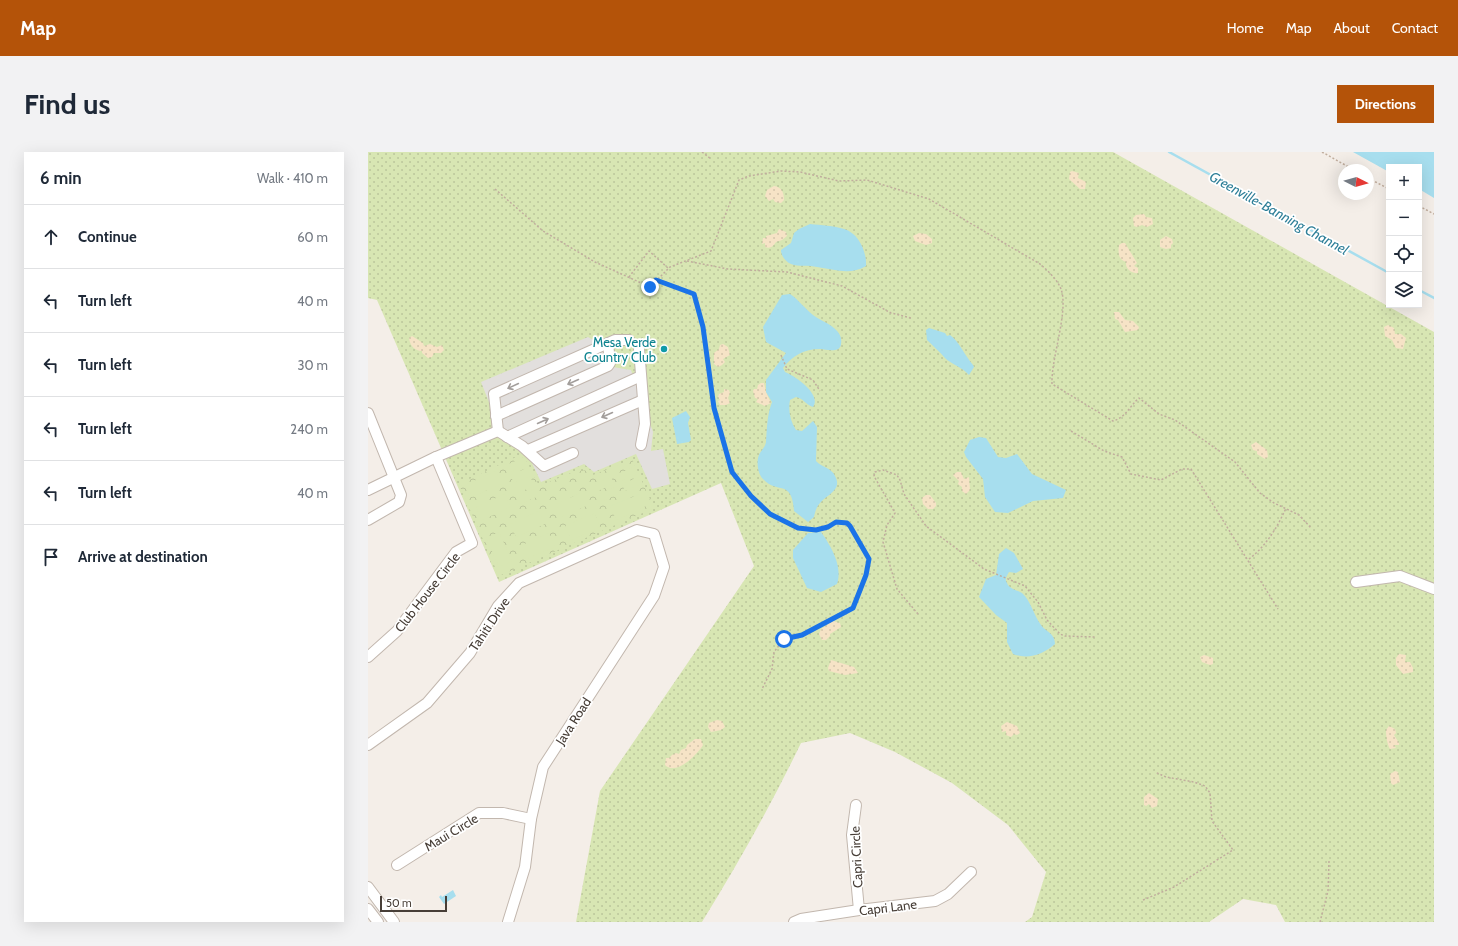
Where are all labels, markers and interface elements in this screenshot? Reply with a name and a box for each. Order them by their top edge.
text: Map [20,17,56,40]
text: Home [1227,19,1264,37]
text: Map [1286,19,1311,37]
text: About [1333,19,1370,37]
text: Contact [1392,19,1438,37]
button: Directions [1337,85,1434,123]
text: Find us [24,87,110,121]
north arrow [1338,164,1374,200]
map controls [1386,164,1422,308]
button: + [1386,164,1422,200]
water label: Greenville-Banning Channel [1206,167,1352,259]
text: 6 min [40,168,82,188]
text: Walk · 410 m [257,170,328,186]
button: − [1386,200,1422,236]
icon: ahead [40,226,62,248]
text: Continue [78,228,137,246]
text: 60 m [297,229,328,245]
button: locate [1386,236,1422,272]
button: layers [1386,272,1422,308]
route end [641,278,659,296]
icon: left [40,290,62,312]
text: Turn left [78,292,132,310]
text: 40 m [297,293,328,309]
place label: Mesa Verde Country Club [584,334,656,365]
marker: Mesa Verde Country Club [659,344,669,354]
icon: left [40,354,62,376]
text: Turn left [78,356,132,374]
text: 30 m [298,357,328,373]
one-way arrow [567,379,579,386]
one-way arrow [508,382,520,390]
one-way arrow [602,412,614,419]
one-way arrow [536,416,548,424]
icon: left [40,418,62,440]
text: Turn left [78,420,132,438]
text: 240 m [290,421,328,437]
icon: left [40,482,62,504]
text: Turn left [78,484,132,502]
text: 40 m [297,485,328,501]
icon: arrive [40,546,62,568]
text: Arrive at destination [78,548,208,566]
street label: Club House Circle [391,549,463,635]
street label: Tahiti Drive [465,594,513,654]
route start [775,630,793,648]
street label: Java Road [551,694,594,748]
street label: Maui Circle [421,810,481,854]
street label: Capri Circle [846,825,866,888]
scale bar [380,894,447,913]
street label: Capri Lane [858,895,918,918]
text: 50 m [386,896,412,910]

